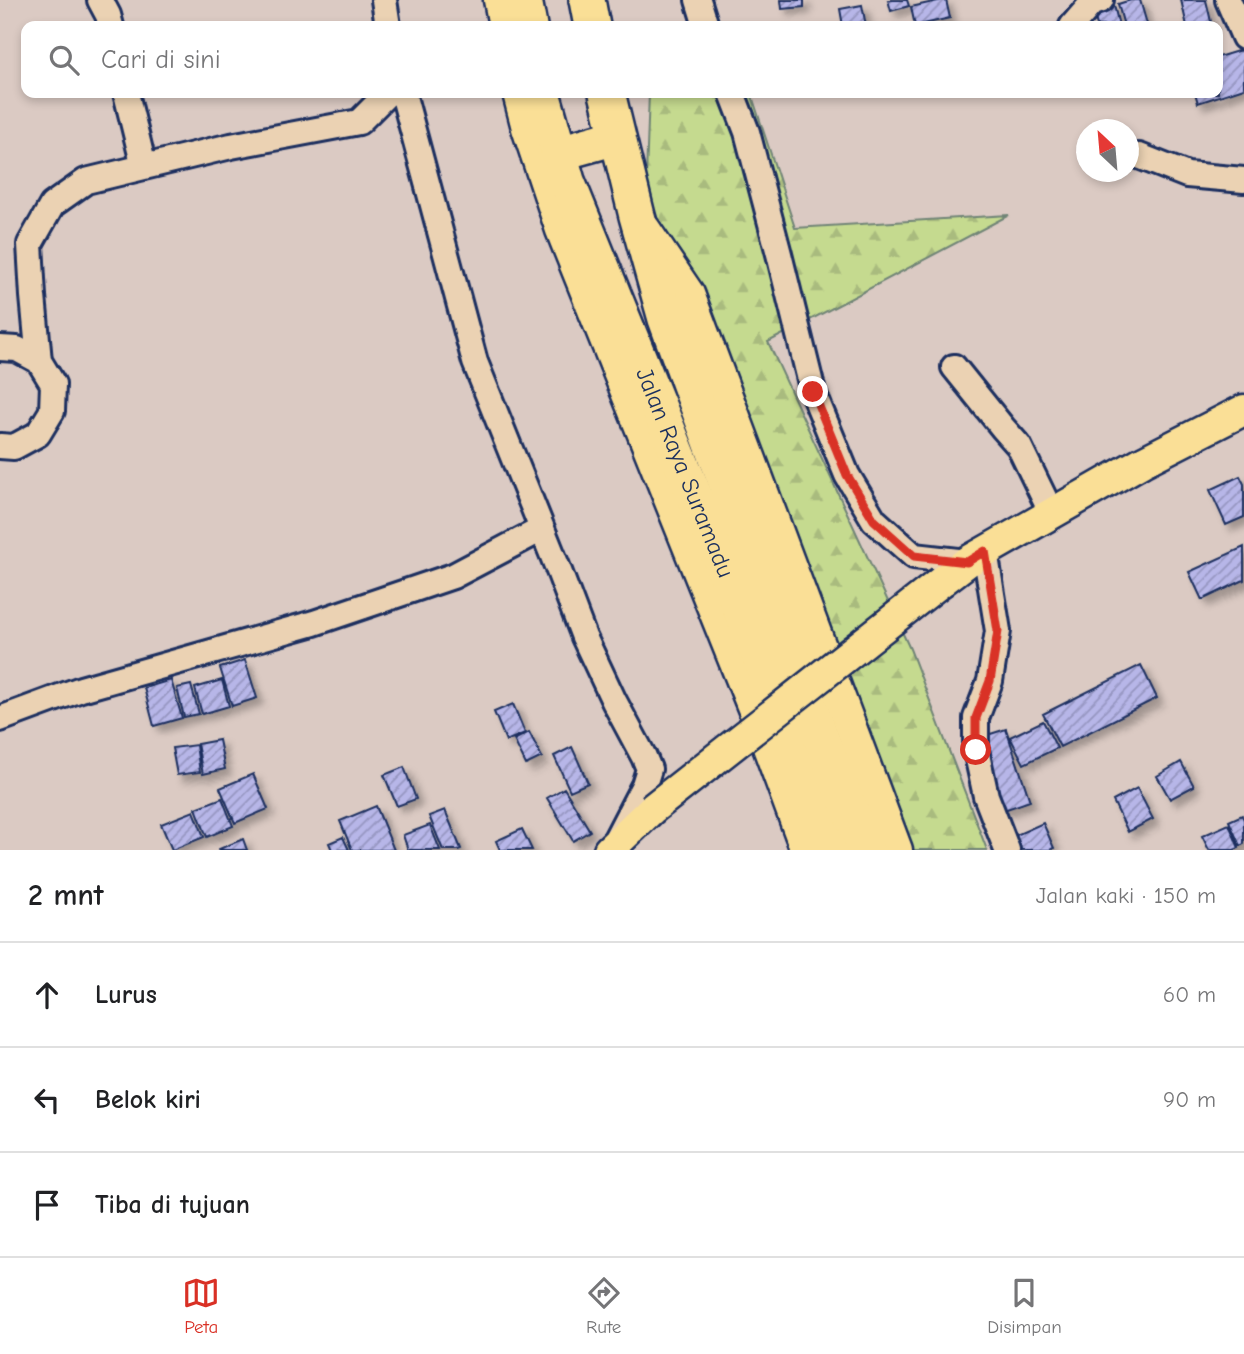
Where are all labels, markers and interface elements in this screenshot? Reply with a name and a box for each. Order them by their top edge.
search box [21,21,1223,98]
icon: search [45,41,83,79]
text: Cari di sini [101,45,221,75]
north arrow [1076,119,1139,182]
street label: Jalan Raya Suramadu [630,364,740,581]
route end [797,376,828,407]
route start [960,734,991,765]
text: 2 mnt [28,878,104,913]
text: Jalan kaki · 150 m [1036,882,1216,909]
icon: ahead [28,976,66,1014]
text: Lurus [95,980,157,1010]
text: 60 m [1163,981,1216,1008]
icon: left [28,1081,66,1119]
text: Belok kiri [95,1085,201,1115]
text: 90 m [1163,1086,1216,1113]
icon: arrive [28,1186,66,1224]
text: Tiba di tujuan [95,1190,250,1220]
tab: Peta [182,1274,220,1338]
tab: Rute [585,1274,623,1338]
tab: Disimpan [987,1274,1062,1338]

